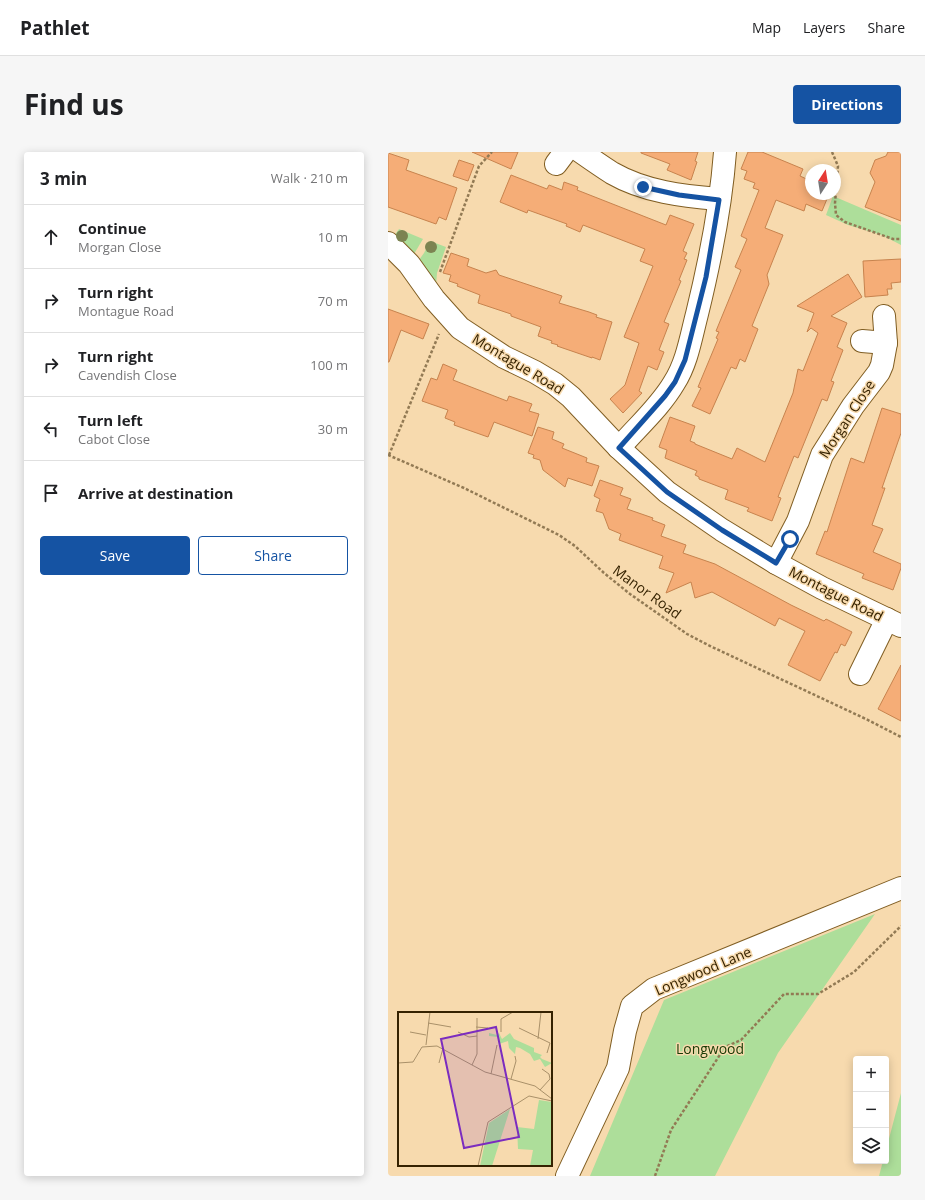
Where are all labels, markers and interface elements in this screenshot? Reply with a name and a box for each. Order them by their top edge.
text: Pathlet [20,15,89,41]
text: Map [752,18,781,37]
text: Layers [803,18,845,37]
text: Share [867,18,905,37]
text: Find us [24,85,124,123]
button: Directions [793,85,901,124]
north arrow [805,164,841,200]
text: 3 min [40,167,87,190]
text: Walk · 210 m [271,169,348,187]
route end [634,178,652,196]
text: Continue [78,218,146,238]
icon: ahead [40,226,62,248]
text: 10 m [318,228,348,246]
text: Morgan Close [78,238,161,256]
text: Turn right [78,282,153,302]
icon: right [40,290,62,312]
text: 70 m [318,292,348,310]
text: Montague Road [78,302,174,320]
street label: Montague Road [469,329,567,398]
text: Turn right [78,346,153,366]
icon: right [40,354,62,376]
text: 100 m [310,356,348,374]
text: Cavendish Close [78,366,177,384]
street label: Morgan Close [814,376,879,461]
text: Turn left [78,410,143,430]
icon: left [40,418,62,440]
text: 30 m [318,420,348,438]
text: Cabot Close [78,430,150,448]
icon: arrive [40,482,62,504]
text: Arrive at destination [78,483,233,503]
route start [781,530,799,548]
button: Save [40,536,190,575]
button: Share [198,536,348,575]
street label: Manor Road [609,560,685,623]
street label: Montague Road [786,562,887,626]
street label: Longwood Lane [652,942,754,999]
inset map [398,1012,552,1166]
park label: Longwood [676,1039,744,1058]
map controls [853,1056,889,1164]
button: + [853,1056,889,1092]
button: − [853,1092,889,1128]
button: layers [853,1128,889,1164]

